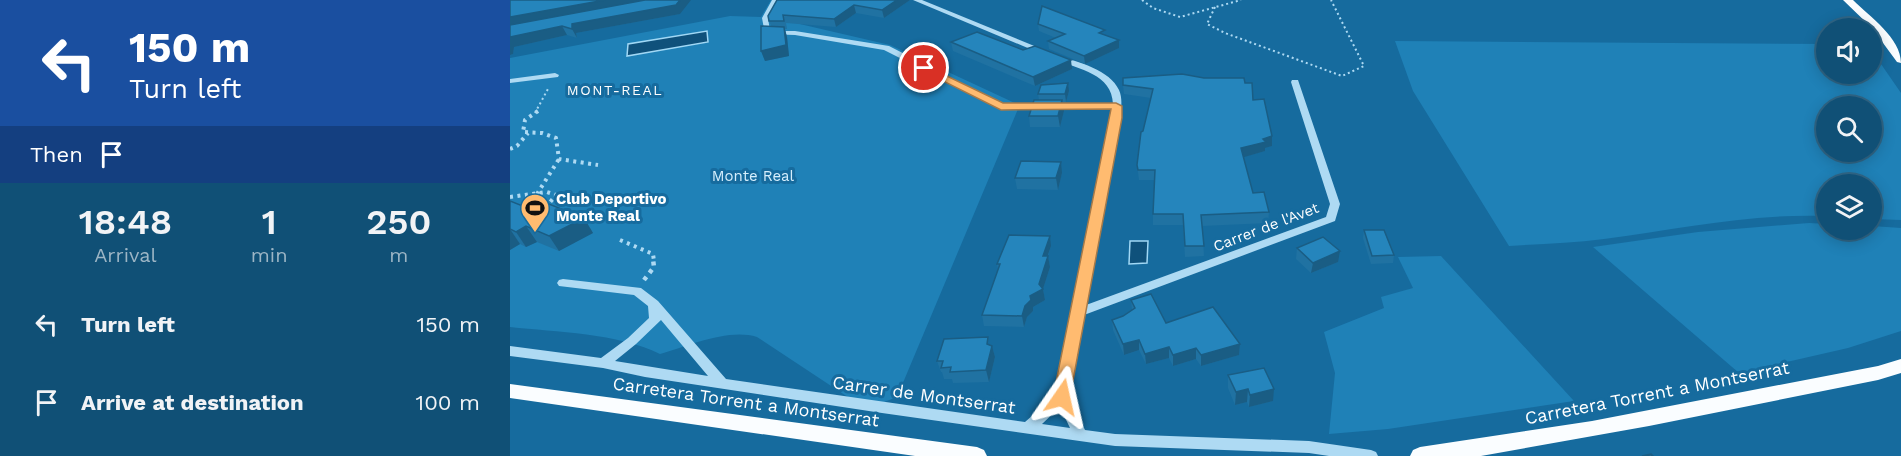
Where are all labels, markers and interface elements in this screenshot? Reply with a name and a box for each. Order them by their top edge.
map controls [1816,18,1882,240]
button: sound [1816,18,1882,84]
text: 150 m [129,23,250,72]
icon: left [30,24,108,102]
pin [898,42,949,93]
icon: arrive [907,51,940,84]
text: Turn left [129,73,241,105]
district label: MONT-REAL [567,82,663,98]
button: search [1816,96,1882,162]
icon: arrive [95,138,128,171]
text: Then [30,142,83,167]
park label: Monte Real [712,167,795,185]
button: layers [1816,174,1882,240]
place label: Club Deportivo Monte Real [556,190,666,225]
sports icon: Club Deportivo Monte Real [519,192,551,234]
street label: Carrer de l'Avet [1211,198,1322,255]
text: 18:48 [79,201,172,243]
text: 1 [262,201,277,243]
text: 250 [366,201,431,243]
text: Arrival [94,243,157,267]
text: min [251,243,288,267]
text: m [389,243,408,267]
icon: left [30,308,63,341]
text: Turn left [81,312,175,337]
text: 150 m [416,312,480,337]
street label: Carretera Torrent a Montserrat [1523,356,1791,428]
position arrow [1030,365,1094,429]
street label: Carrer de Montserrat [831,371,1017,418]
street label: Carretera Torrent a Montserrat [611,372,881,431]
icon: arrive [30,386,63,419]
text: Arrive at destination [81,390,304,415]
text: 100 m [416,390,480,415]

